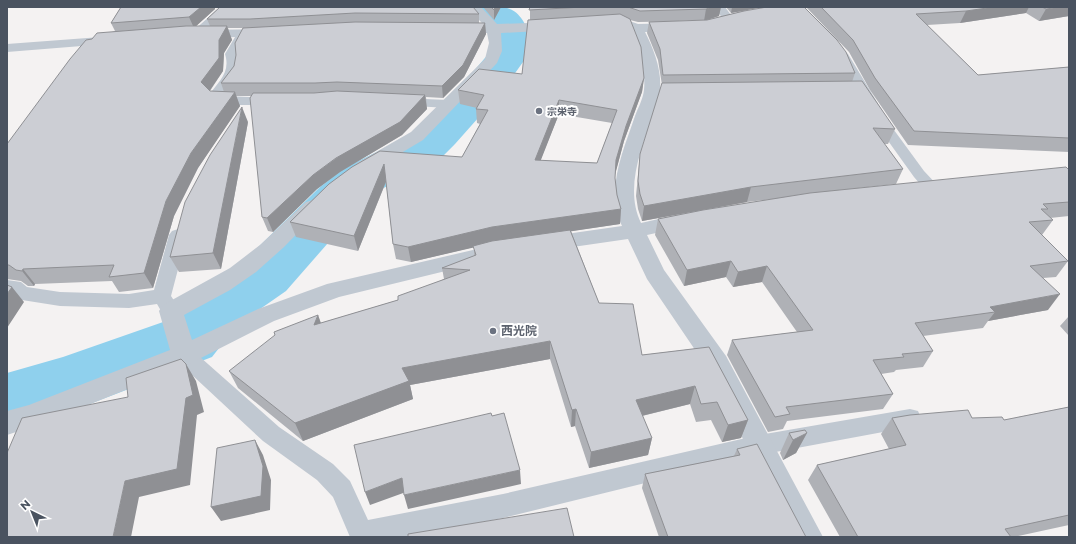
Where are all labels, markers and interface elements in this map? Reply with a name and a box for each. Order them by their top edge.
place label: 宗栄寺 [547,105,577,118]
marker: 宗栄寺 [534,106,544,116]
place label: 西光院 [501,323,537,338]
marker: 西光院 [488,326,498,336]
north arrow [12,492,52,532]
text: N [17,497,33,513]

